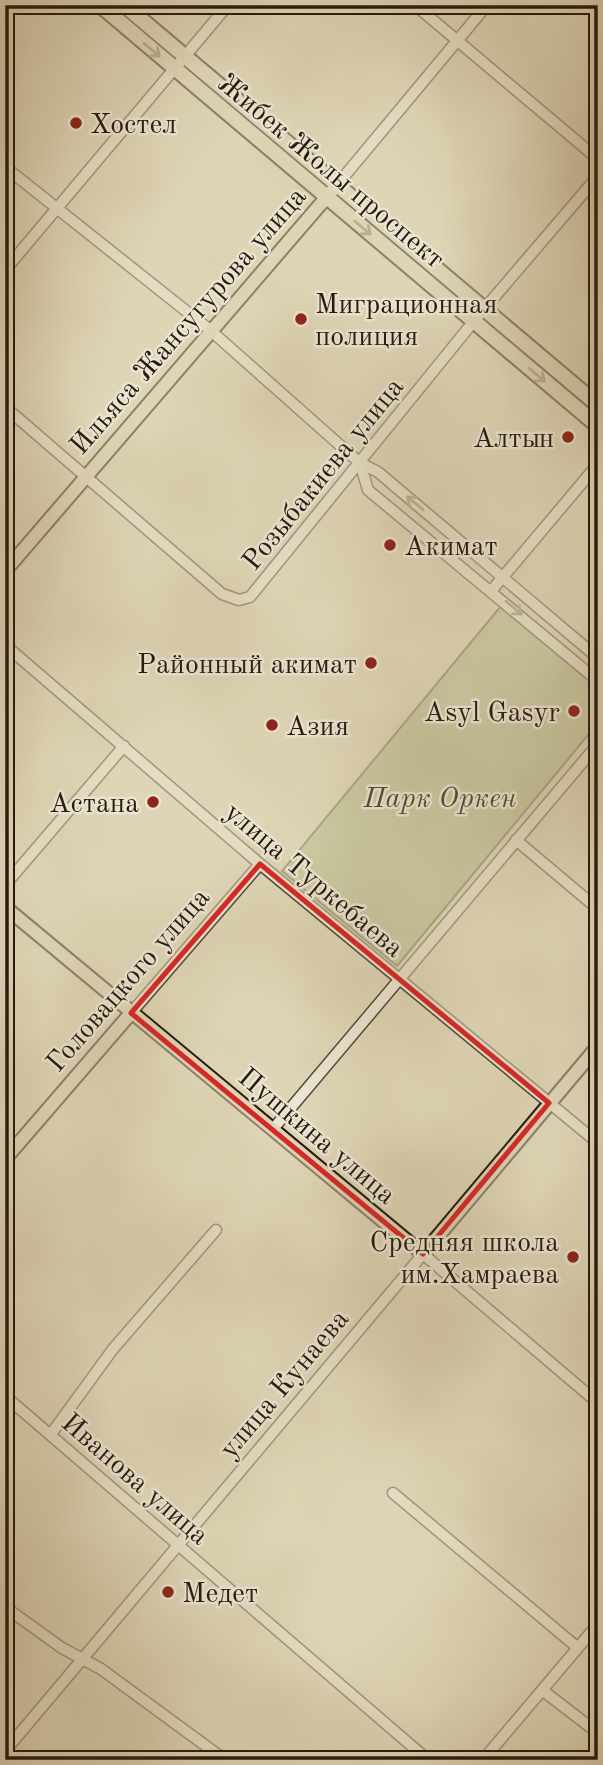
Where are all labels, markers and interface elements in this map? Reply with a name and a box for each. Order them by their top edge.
one-way arrow [142,42,160,57]
street label: Жибек Жолы проспект [212,70,449,275]
place label: Хостел [90,112,177,140]
marker: Хостел [68,115,84,131]
street label: Ильяса Жансугурова улица [66,183,313,461]
one-way arrow [354,220,372,236]
place label: Миграционная полиция [315,292,497,352]
marker: Миграционная полиция [293,311,309,327]
one-way arrow [528,366,546,382]
street label: Розыбакиева улица [238,373,410,576]
place label: Алтын [473,426,554,454]
marker: Алтын [560,429,576,445]
one-way arrow [406,495,424,511]
place label: Акимат [404,534,498,562]
marker: Акимат [382,537,398,553]
one-way arrow [504,600,522,616]
place label: Районный акимат [137,652,357,680]
marker: Районный акимат [363,655,379,671]
place label: Asyl Gasyr [424,700,560,728]
marker: Asyl Gasyr [566,703,582,719]
place label: Азия [286,714,349,742]
marker: Азия [264,717,280,733]
park label: Парк Оркен [362,786,517,814]
place label: Астана [49,791,139,819]
marker: Астана [145,794,161,810]
street label: улица Туркебаева [218,799,408,964]
street label: Головацкого улица [42,884,216,1078]
street label: Пушкина улица [232,1064,400,1211]
place label: Средняя школа им.Хамраева [370,1230,559,1290]
marker: Средняя школа им.Хамраева [565,1249,581,1265]
street label: улица Кунаева [215,1305,355,1464]
street label: Иванова улица [55,1409,213,1552]
place label: Медет [182,1581,258,1609]
marker: Медет [160,1584,176,1600]

